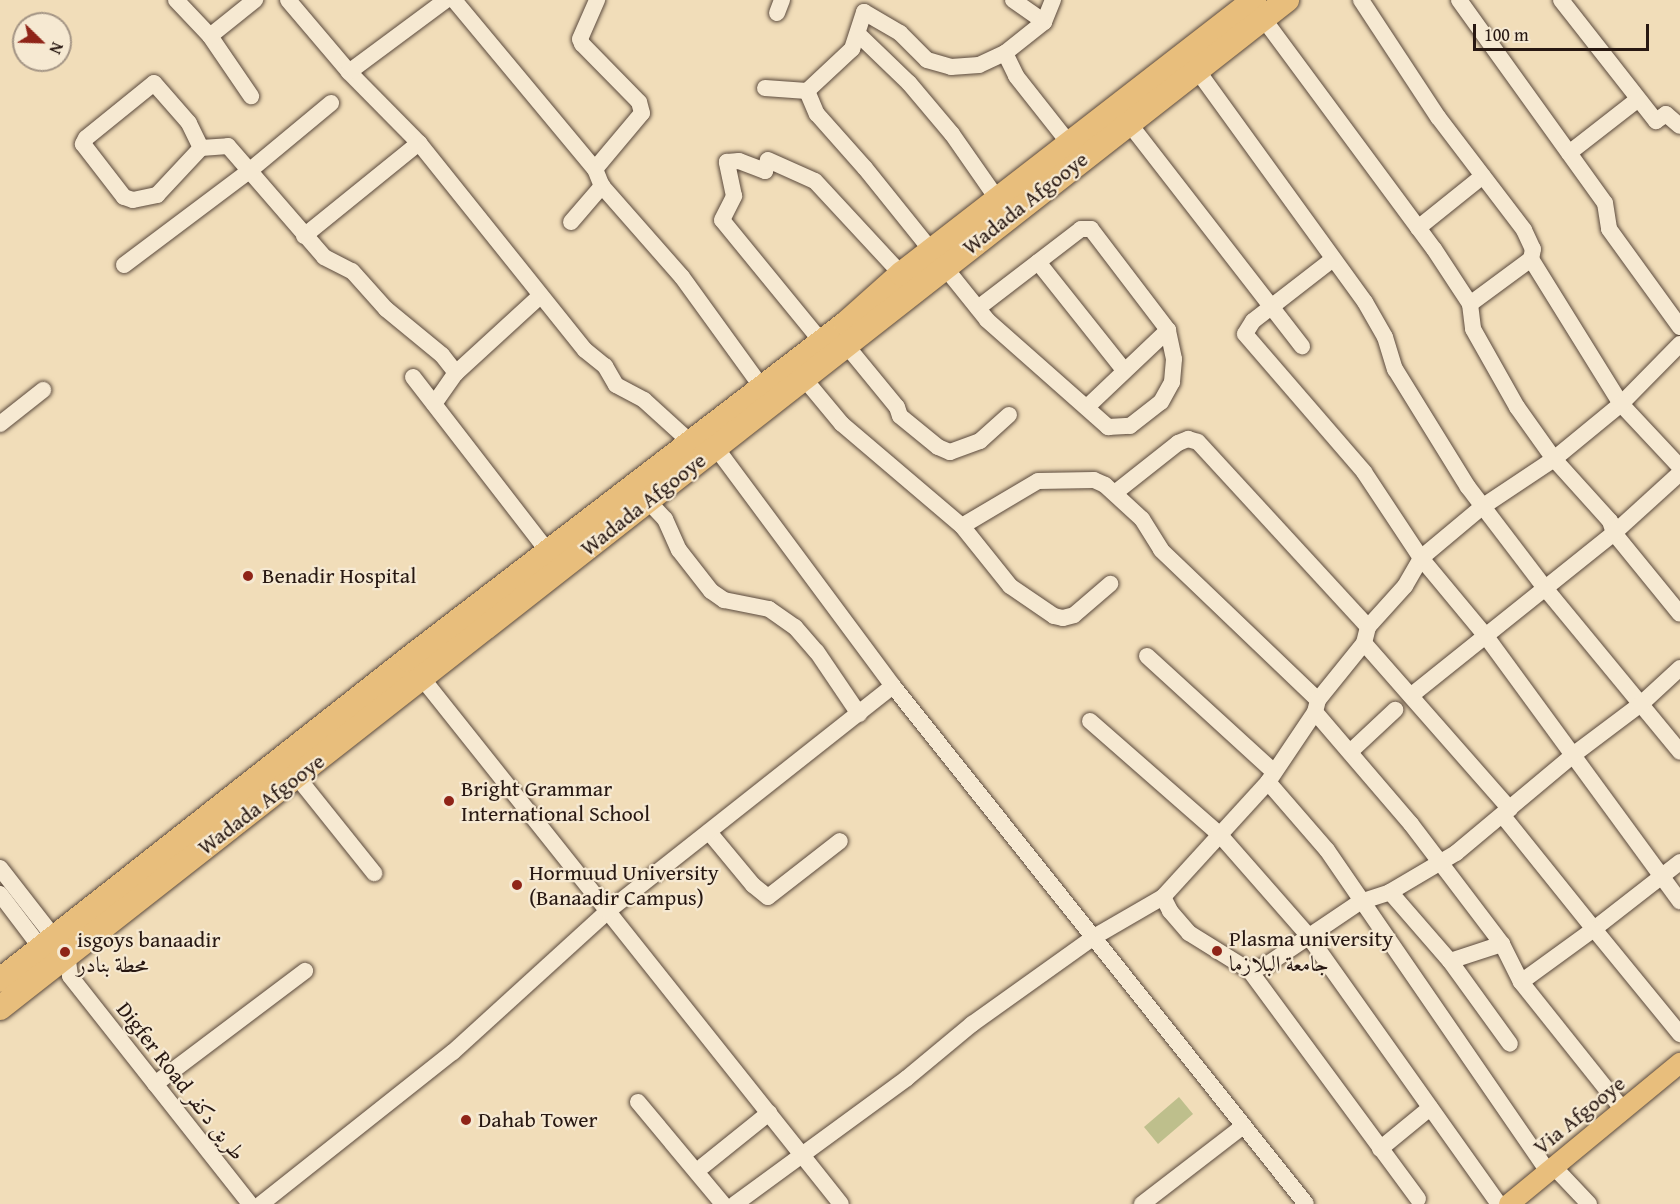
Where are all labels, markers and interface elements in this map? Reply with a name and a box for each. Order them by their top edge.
north arrow [12,12,72,72]
scale bar [1476,12,1652,50]
text: 100 m [1484,21,1529,48]
text: N [44,39,70,58]
street label: Wadada Afgooye [957,146,1093,260]
street label: Wadada Afgooye [575,447,711,561]
place label: Benadir Hospital [262,563,416,589]
marker: Benadir Hospital [239,567,257,585]
street label: Wadada Afgooye [192,748,330,860]
place label: Bright Grammar International School [461,775,650,826]
marker: Bright Grammar International School [442,794,456,808]
place label: Hormuud University (Banaadir Campus) [529,859,719,910]
marker: Hormuud University (Banaadir Campus) [510,878,524,892]
place label: Plasma university جامعة البلازما [1229,925,1393,976]
place label: isgoys banaadir محطة بنادر [77,926,221,978]
marker: Plasma university جامعة البلازما [1210,944,1224,958]
marker: isgoys banaadir محطة بنادر [58,945,72,959]
street label: Digfer Road طريق دكفر [111,997,251,1165]
street label: Via Afgooye [1528,1070,1630,1160]
place label: Dahab Tower [478,1107,598,1133]
marker: Dahab Tower [459,1113,473,1127]

